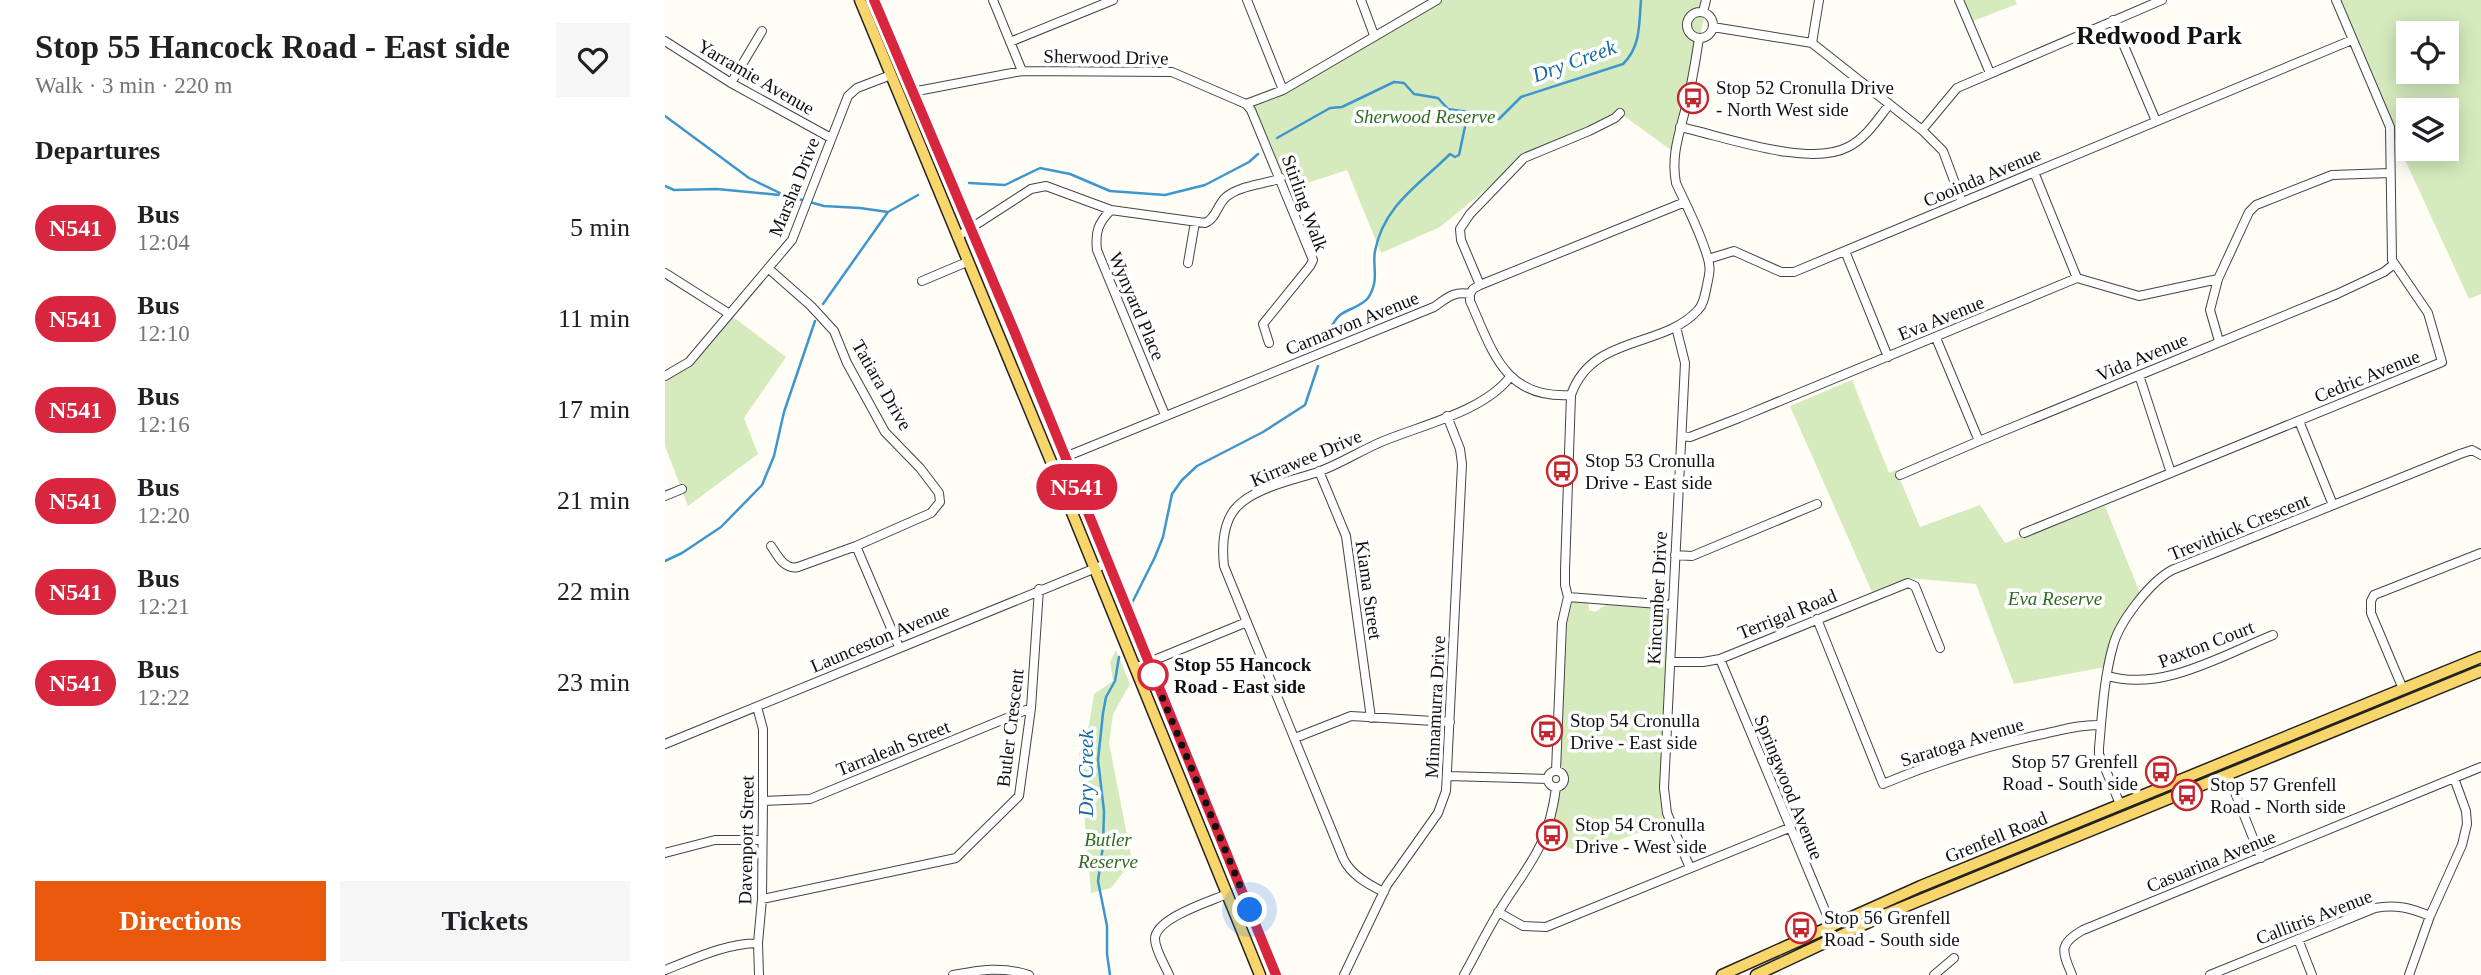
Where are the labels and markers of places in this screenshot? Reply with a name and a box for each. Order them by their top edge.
place label: Stop 52 Cronulla Drive - North West side [1716,77,1894,120]
bus stop icon: Stop 52 Cronulla Drive - North West side [1676,81,1710,115]
place label: Stop 53 Cronulla Drive - East side [1585,450,1715,493]
bus stop icon: Stop 53 Cronulla Drive - East side [1545,454,1579,488]
place label: Stop 55 Hancock Road - East side [1174,654,1312,697]
marker: Stop 55 Hancock Road - East side [1138,660,1168,690]
place label: Stop 54 Cronulla Drive - East side [1570,710,1700,753]
bus stop icon: Stop 54 Cronulla Drive - East side [1530,714,1564,748]
place label: Stop 57 Grenfell Road - South side [2002,751,2138,794]
bus stop icon: Stop 57 Grenfell Road - South side [2144,755,2178,789]
place label: Stop 57 Grenfell Road - North side [2210,774,2346,817]
bus stop icon: Stop 57 Grenfell Road - North side [2170,778,2204,812]
place label: Stop 54 Cronulla Drive - West side [1575,814,1707,857]
bus stop icon: Stop 54 Cronulla Drive - West side [1535,818,1569,852]
place label: Stop 56 Grenfell Road - South side [1824,907,1960,950]
bus stop icon: Stop 56 Grenfell Road - South side [1784,911,1818,945]

